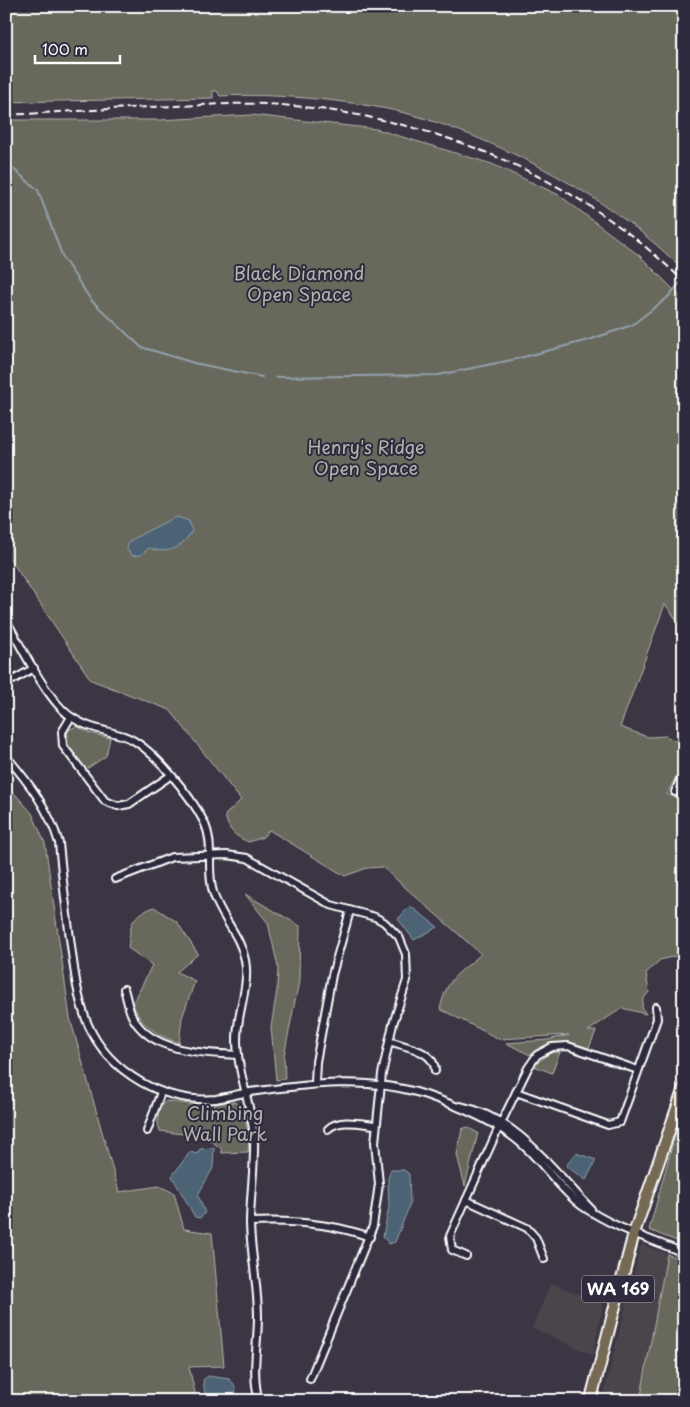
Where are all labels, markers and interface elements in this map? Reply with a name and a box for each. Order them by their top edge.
scale bar [35,32,120,64]
text: 100 m [42,37,88,60]
park label: Black Diamond Open Space [234,259,364,307]
park label: Henry's Ridge Open Space [307,433,425,481]
park label: Climbing Wall Park [183,1099,267,1147]
road number: WA 169 [582,1276,654,1302]

